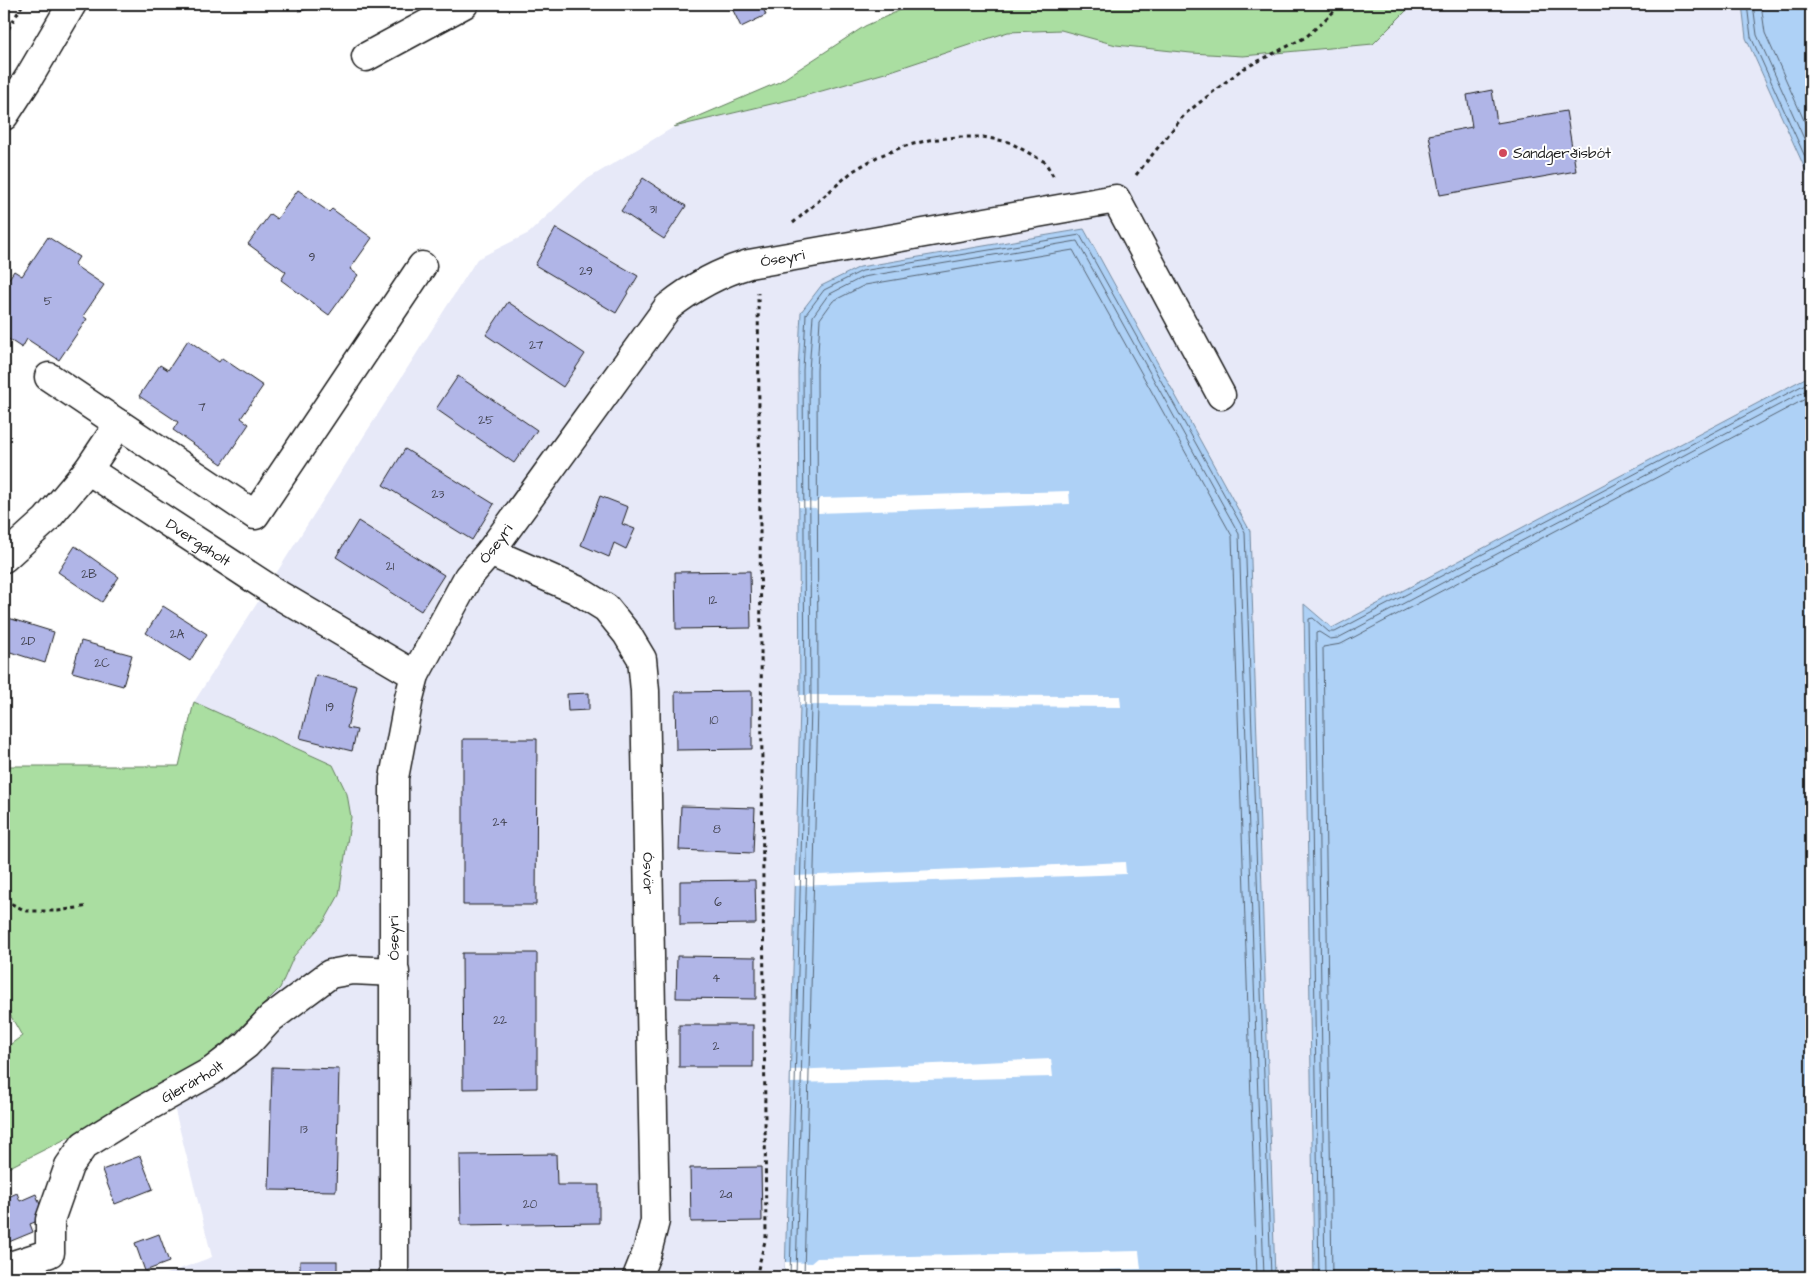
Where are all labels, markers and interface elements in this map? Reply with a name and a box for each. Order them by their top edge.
place label: Sandgerðisbót [1513,143,1611,165]
marker: Sandgerðisbót [1497,147,1509,159]
house number: 31 [649,201,657,218]
street label: Óseyri [759,244,807,272]
house number: 9 [309,249,316,266]
house number: 29 [579,263,593,280]
house number: 5 [44,293,53,310]
house number: 27 [529,337,544,354]
house number: 7 [198,399,206,416]
house number: 25 [478,412,494,429]
house number: 23 [432,486,444,503]
street label: Dvergaholt [162,513,235,571]
street label: Óseyri [474,519,518,568]
house number: 21 [386,558,395,575]
house number: 2B [81,566,97,583]
house number: 12 [709,592,717,609]
house number: 2A [170,626,185,643]
house number: 2D [21,633,36,650]
house number: 2C [94,655,110,672]
house number: 19 [326,699,334,716]
house number: 10 [709,712,719,729]
house number: 24 [492,814,508,831]
house number: 8 [713,821,721,838]
street label: Ósvör [638,852,659,894]
house number: 6 [714,894,722,911]
street label: Óseyri [383,915,406,960]
house number: 4 [712,970,720,987]
house number: 22 [493,1012,507,1029]
house number: 2 [713,1038,720,1055]
street label: Glerárholt [157,1055,228,1108]
house number: 13 [300,1121,308,1138]
house number: 2a [720,1186,732,1203]
house number: 20 [523,1196,538,1213]

